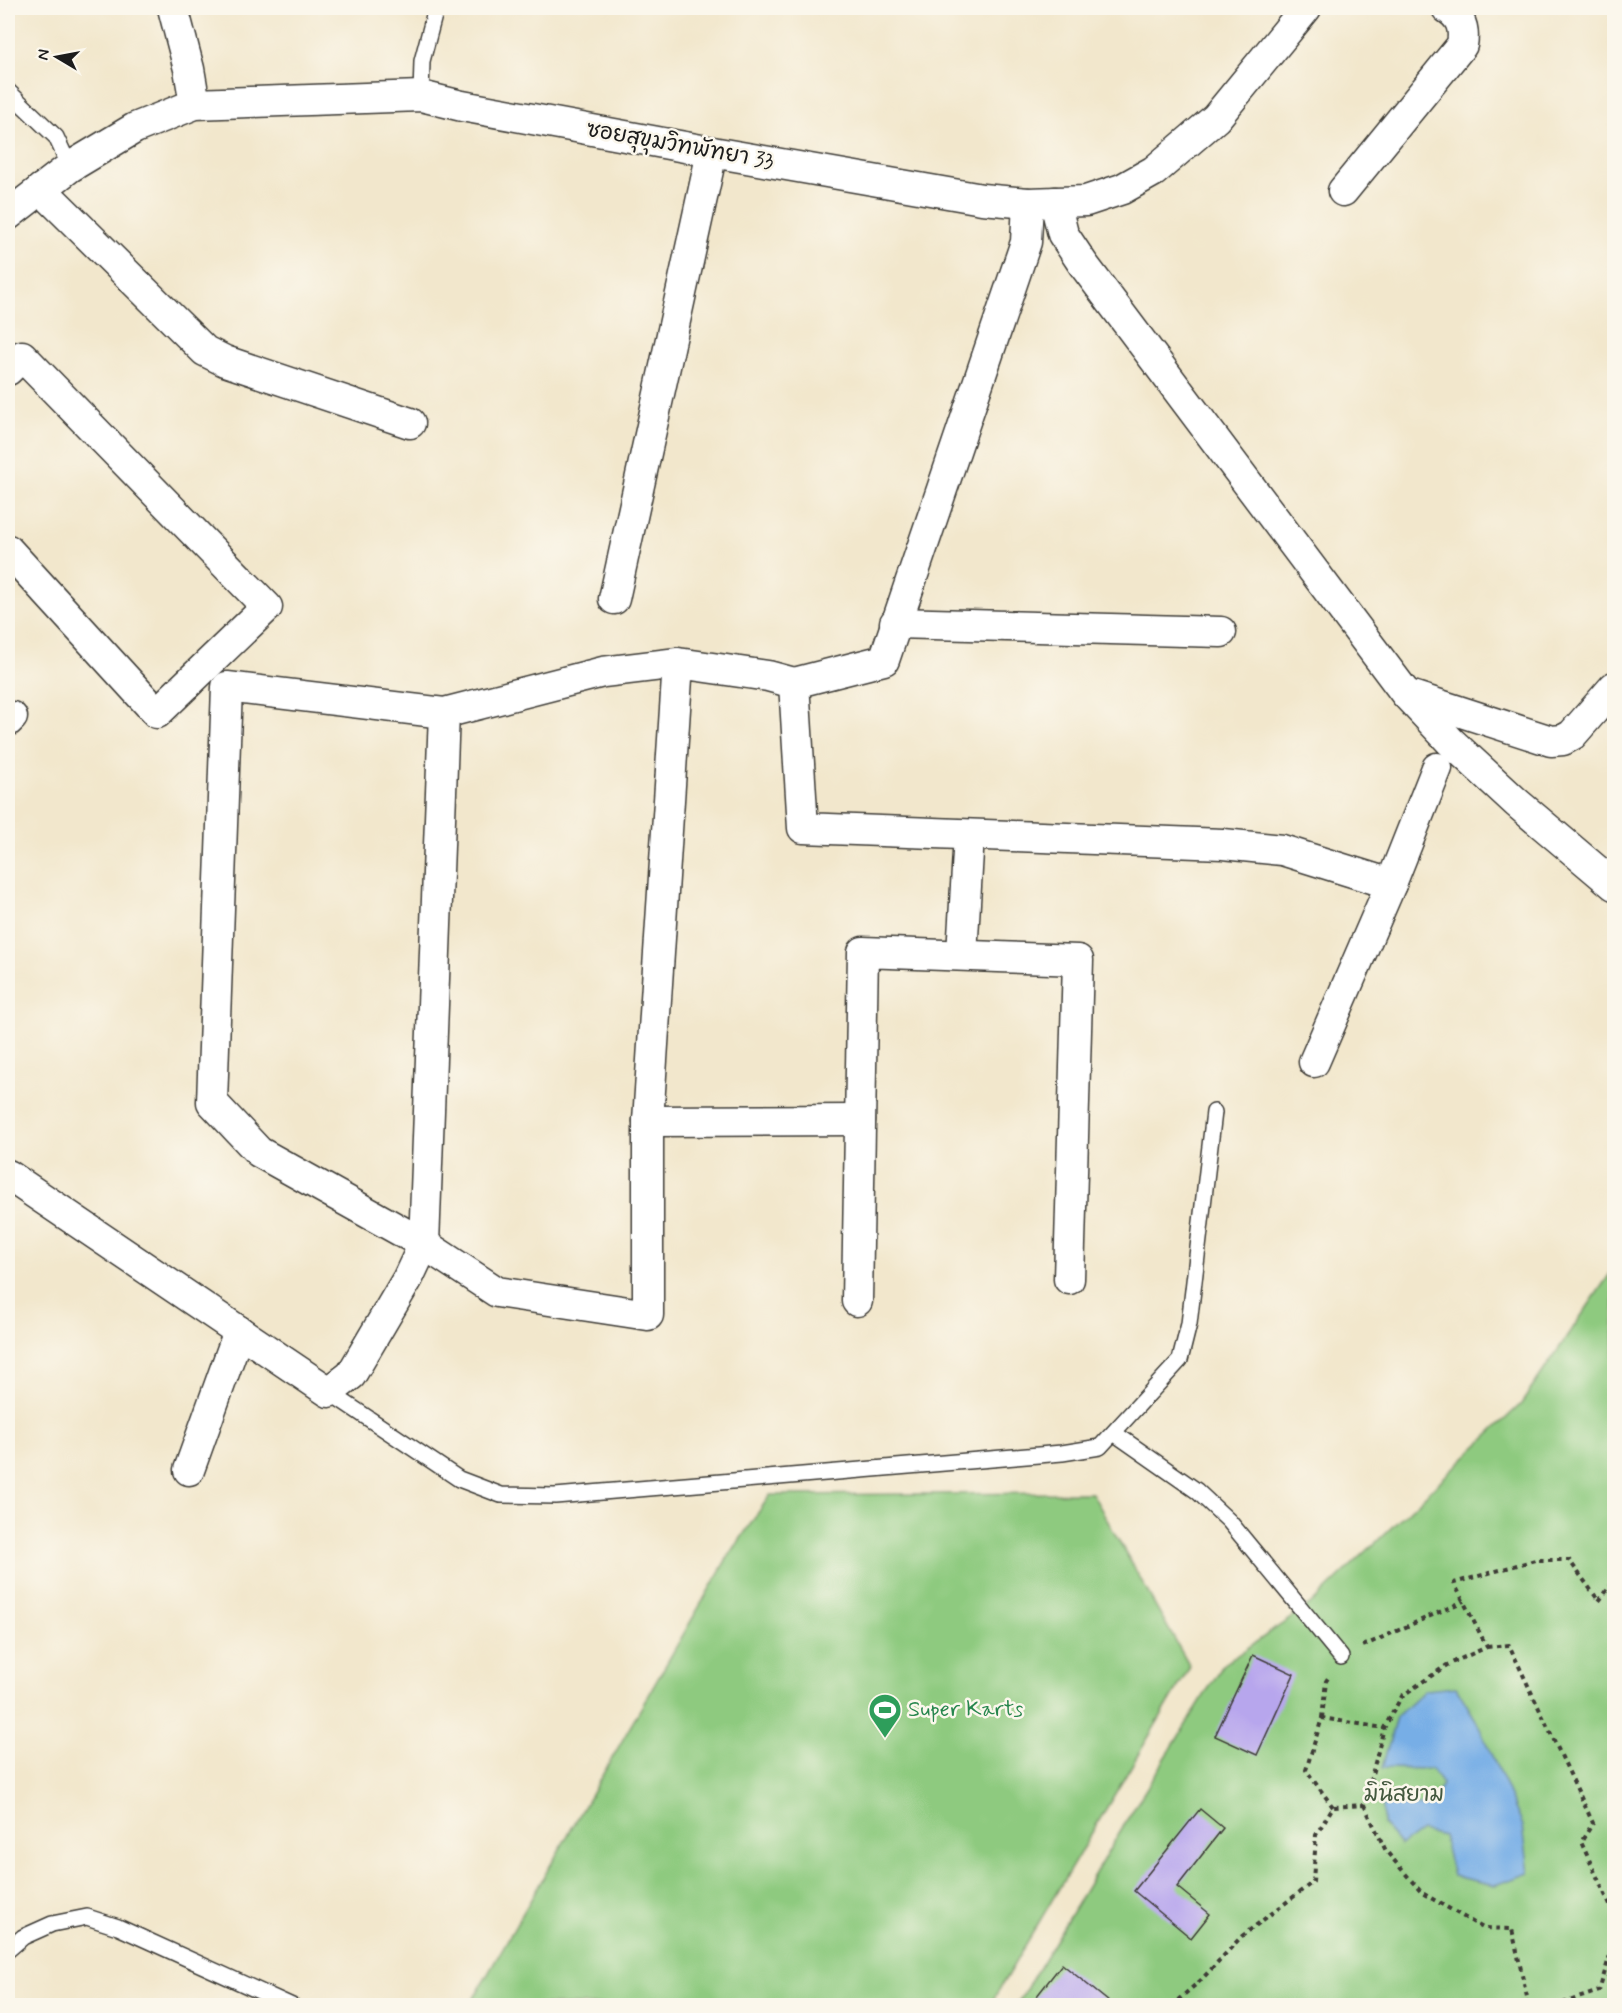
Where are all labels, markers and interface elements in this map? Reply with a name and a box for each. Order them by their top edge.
north arrow [27,27,87,87]
text: N [32,48,55,62]
street label: ซอยสุขุมวิทพัทยา 33 [584,115,776,177]
sports icon: Super Karts [867,1692,903,1739]
place label: Super Karts [908,1696,1024,1724]
park label: มินิสยาม [1364,1780,1444,1809]

